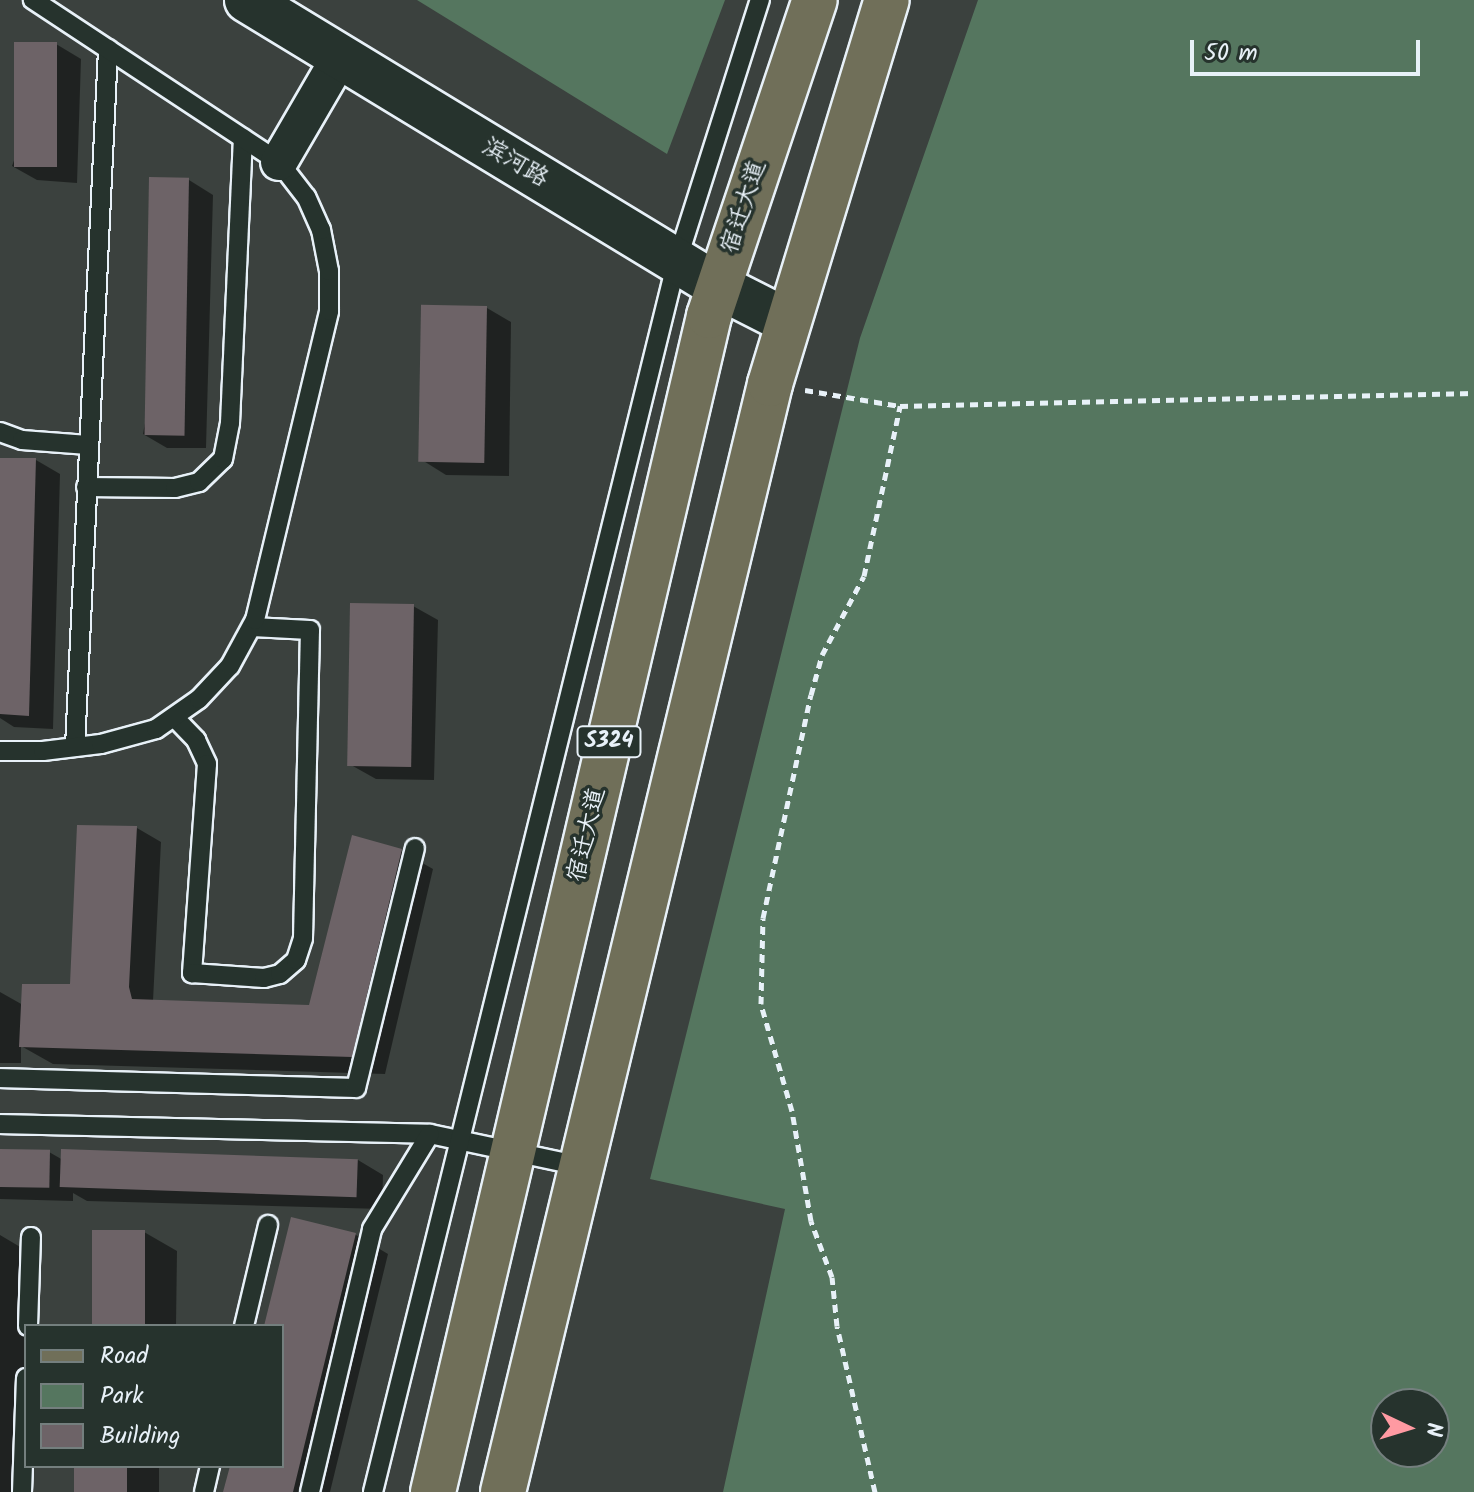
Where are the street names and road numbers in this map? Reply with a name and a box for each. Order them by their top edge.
street label: 滨河路 [477,132,553,194]
street label: 宿迁大道 [715,157,773,257]
road number: S324 [575,724,643,760]
street label: 宿迁大道 [562,785,612,885]

